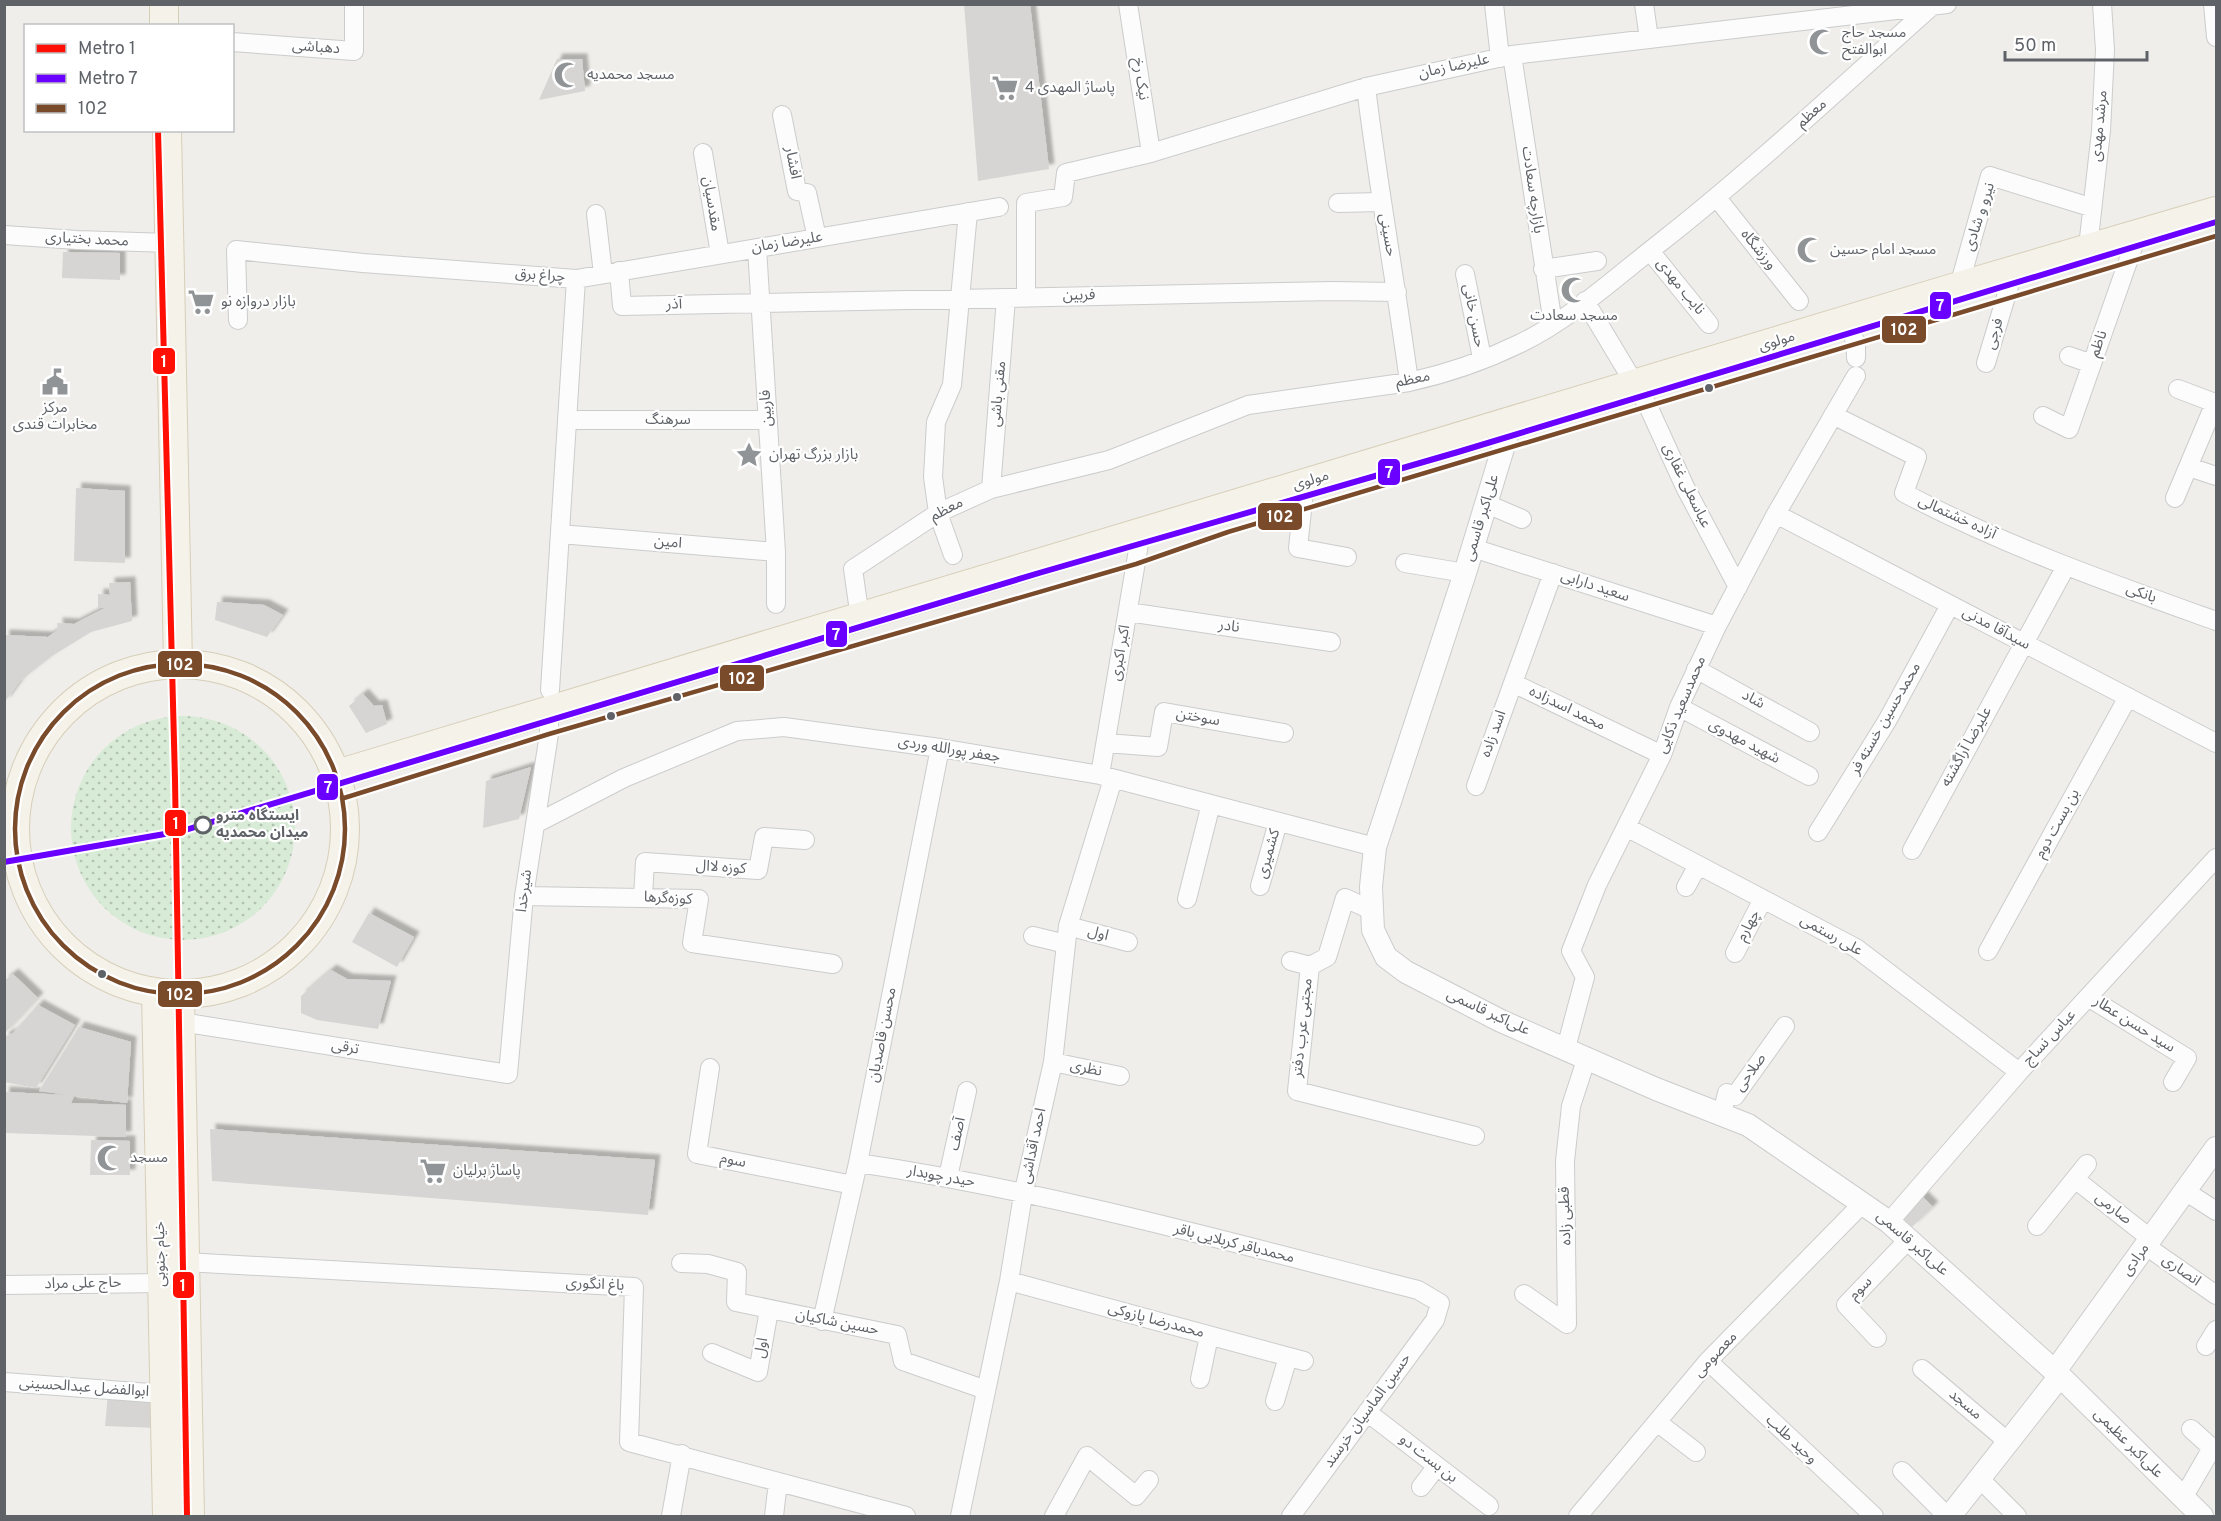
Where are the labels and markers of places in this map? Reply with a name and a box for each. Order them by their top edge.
place label: مسجد حاج ابوالفتح [1842,24,1906,61]
mosque icon: مسجد حاج ابوالفتح [1807,27,1837,57]
mosque icon: مسجد محمدیه [552,60,582,90]
place label: مسجد محمدیه [587,66,675,85]
supermarket icon: پاساژ المهدی 4 [990,73,1020,103]
place label: پاساژ المهدی 4 [1025,79,1115,98]
mosque icon: مسجد امام حسین [1795,235,1825,265]
place label: مسجد امام حسین [1830,241,1936,260]
mosque icon: مسجد سعادت [1559,275,1589,305]
supermarket icon: بازار دروازه نو [186,287,216,317]
place label: بازار دروازه نو [221,293,296,312]
place label: مسجد سعادت [1530,307,1618,326]
public building icon: مرکز مخابرات قندی [40,367,70,397]
unlabelled marker [1703,382,1715,394]
place label: مرکز مخابرات قندی [13,399,97,435]
place icon: بازار بزرگ تهران [734,440,764,470]
place label: بازار بزرگ تهران [769,446,858,465]
unlabelled marker [671,691,683,703]
unlabelled marker [605,710,617,722]
place label: ایستگاه مترو میدان محمدیه [216,806,309,843]
marker: ایستگاه مترو میدان محمدیه [194,816,212,834]
unlabelled marker [96,968,108,980]
mosque icon: مسجد [95,1143,125,1173]
place label: مسجد [130,1149,168,1168]
supermarket icon: پاساژ برلیان [418,1156,448,1186]
place label: پاساژ برلیان [453,1162,521,1181]

